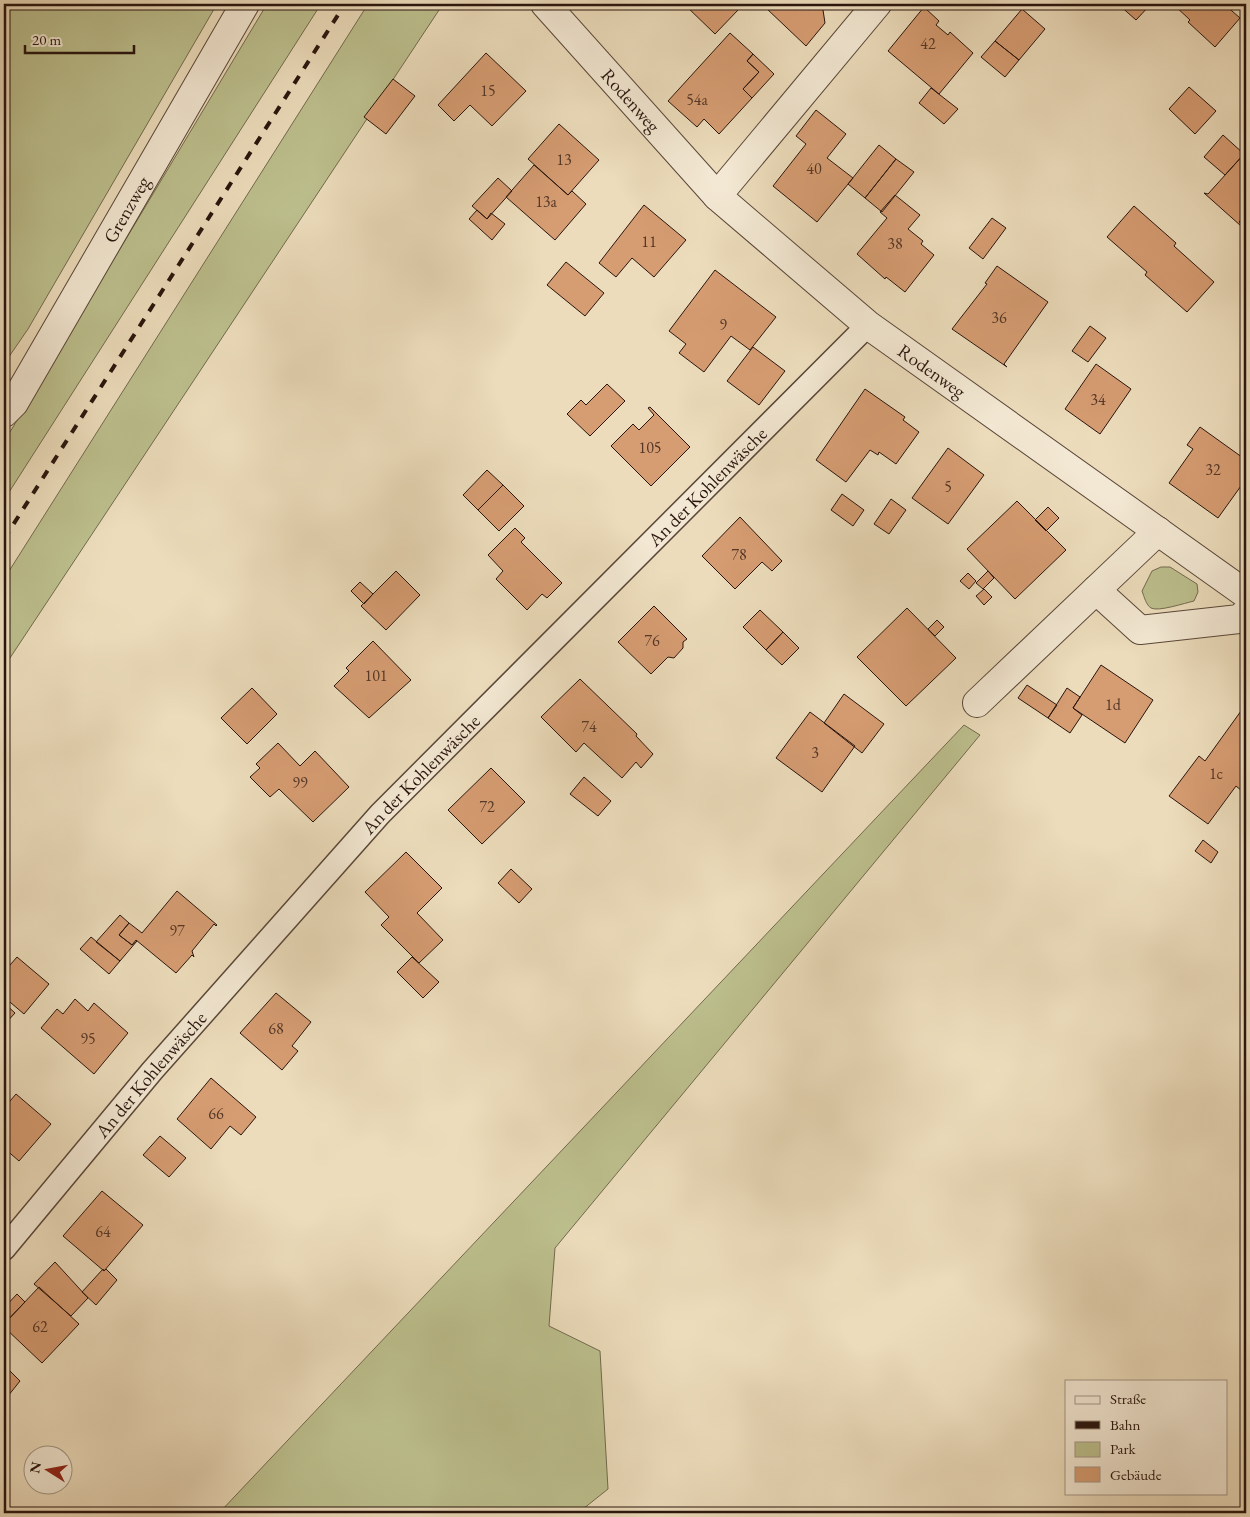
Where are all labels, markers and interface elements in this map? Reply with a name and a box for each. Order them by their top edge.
scale bar [25,22,134,54]
text: 20 m [32,30,61,49]
house number: 42 [920,33,936,54]
street label: Rodenweg [596,63,667,138]
house number: 15 [480,80,496,101]
house number: 54a [686,89,708,110]
house number: 13 [556,149,572,170]
house number: 40 [806,158,822,179]
street label: Grenzweg [97,171,156,247]
house number: 13a [535,191,557,212]
house number: 11 [641,231,657,252]
house number: 38 [887,233,903,254]
house number: 36 [991,307,1007,328]
house number: 9 [719,314,727,335]
street label: Rodenweg [893,338,972,404]
house number: 34 [1090,389,1106,410]
street label: An der Kohlenwäsche [641,421,772,552]
house number: 105 [638,437,662,458]
house number: 32 [1205,459,1221,480]
house number: 5 [944,476,952,497]
house number: 78 [731,544,747,565]
house number: 76 [644,630,660,651]
house number: 101 [364,665,388,686]
house number: 1d [1105,694,1122,715]
street label: An der Kohlenwäsche [355,709,485,840]
house number: 74 [581,716,597,737]
house number: 3 [811,742,819,763]
house number: 1c [1209,763,1223,784]
house number: 99 [292,772,308,793]
house number: 72 [479,796,495,817]
house number: 97 [169,920,185,941]
street label: An der Kohlenwäsche [89,1006,212,1144]
house number: 68 [268,1018,284,1039]
house number: 95 [80,1028,96,1049]
house number: 66 [208,1103,224,1124]
house number: 64 [95,1221,111,1242]
house number: 62 [32,1316,48,1337]
legend [1065,1380,1228,1494]
text: Straße [1110,1389,1146,1408]
text: Bahn [1110,1415,1141,1434]
text: Park [1110,1439,1137,1458]
north arrow [22,1444,72,1494]
text: N [25,1460,45,1475]
text: Gebäude [1110,1465,1162,1484]

